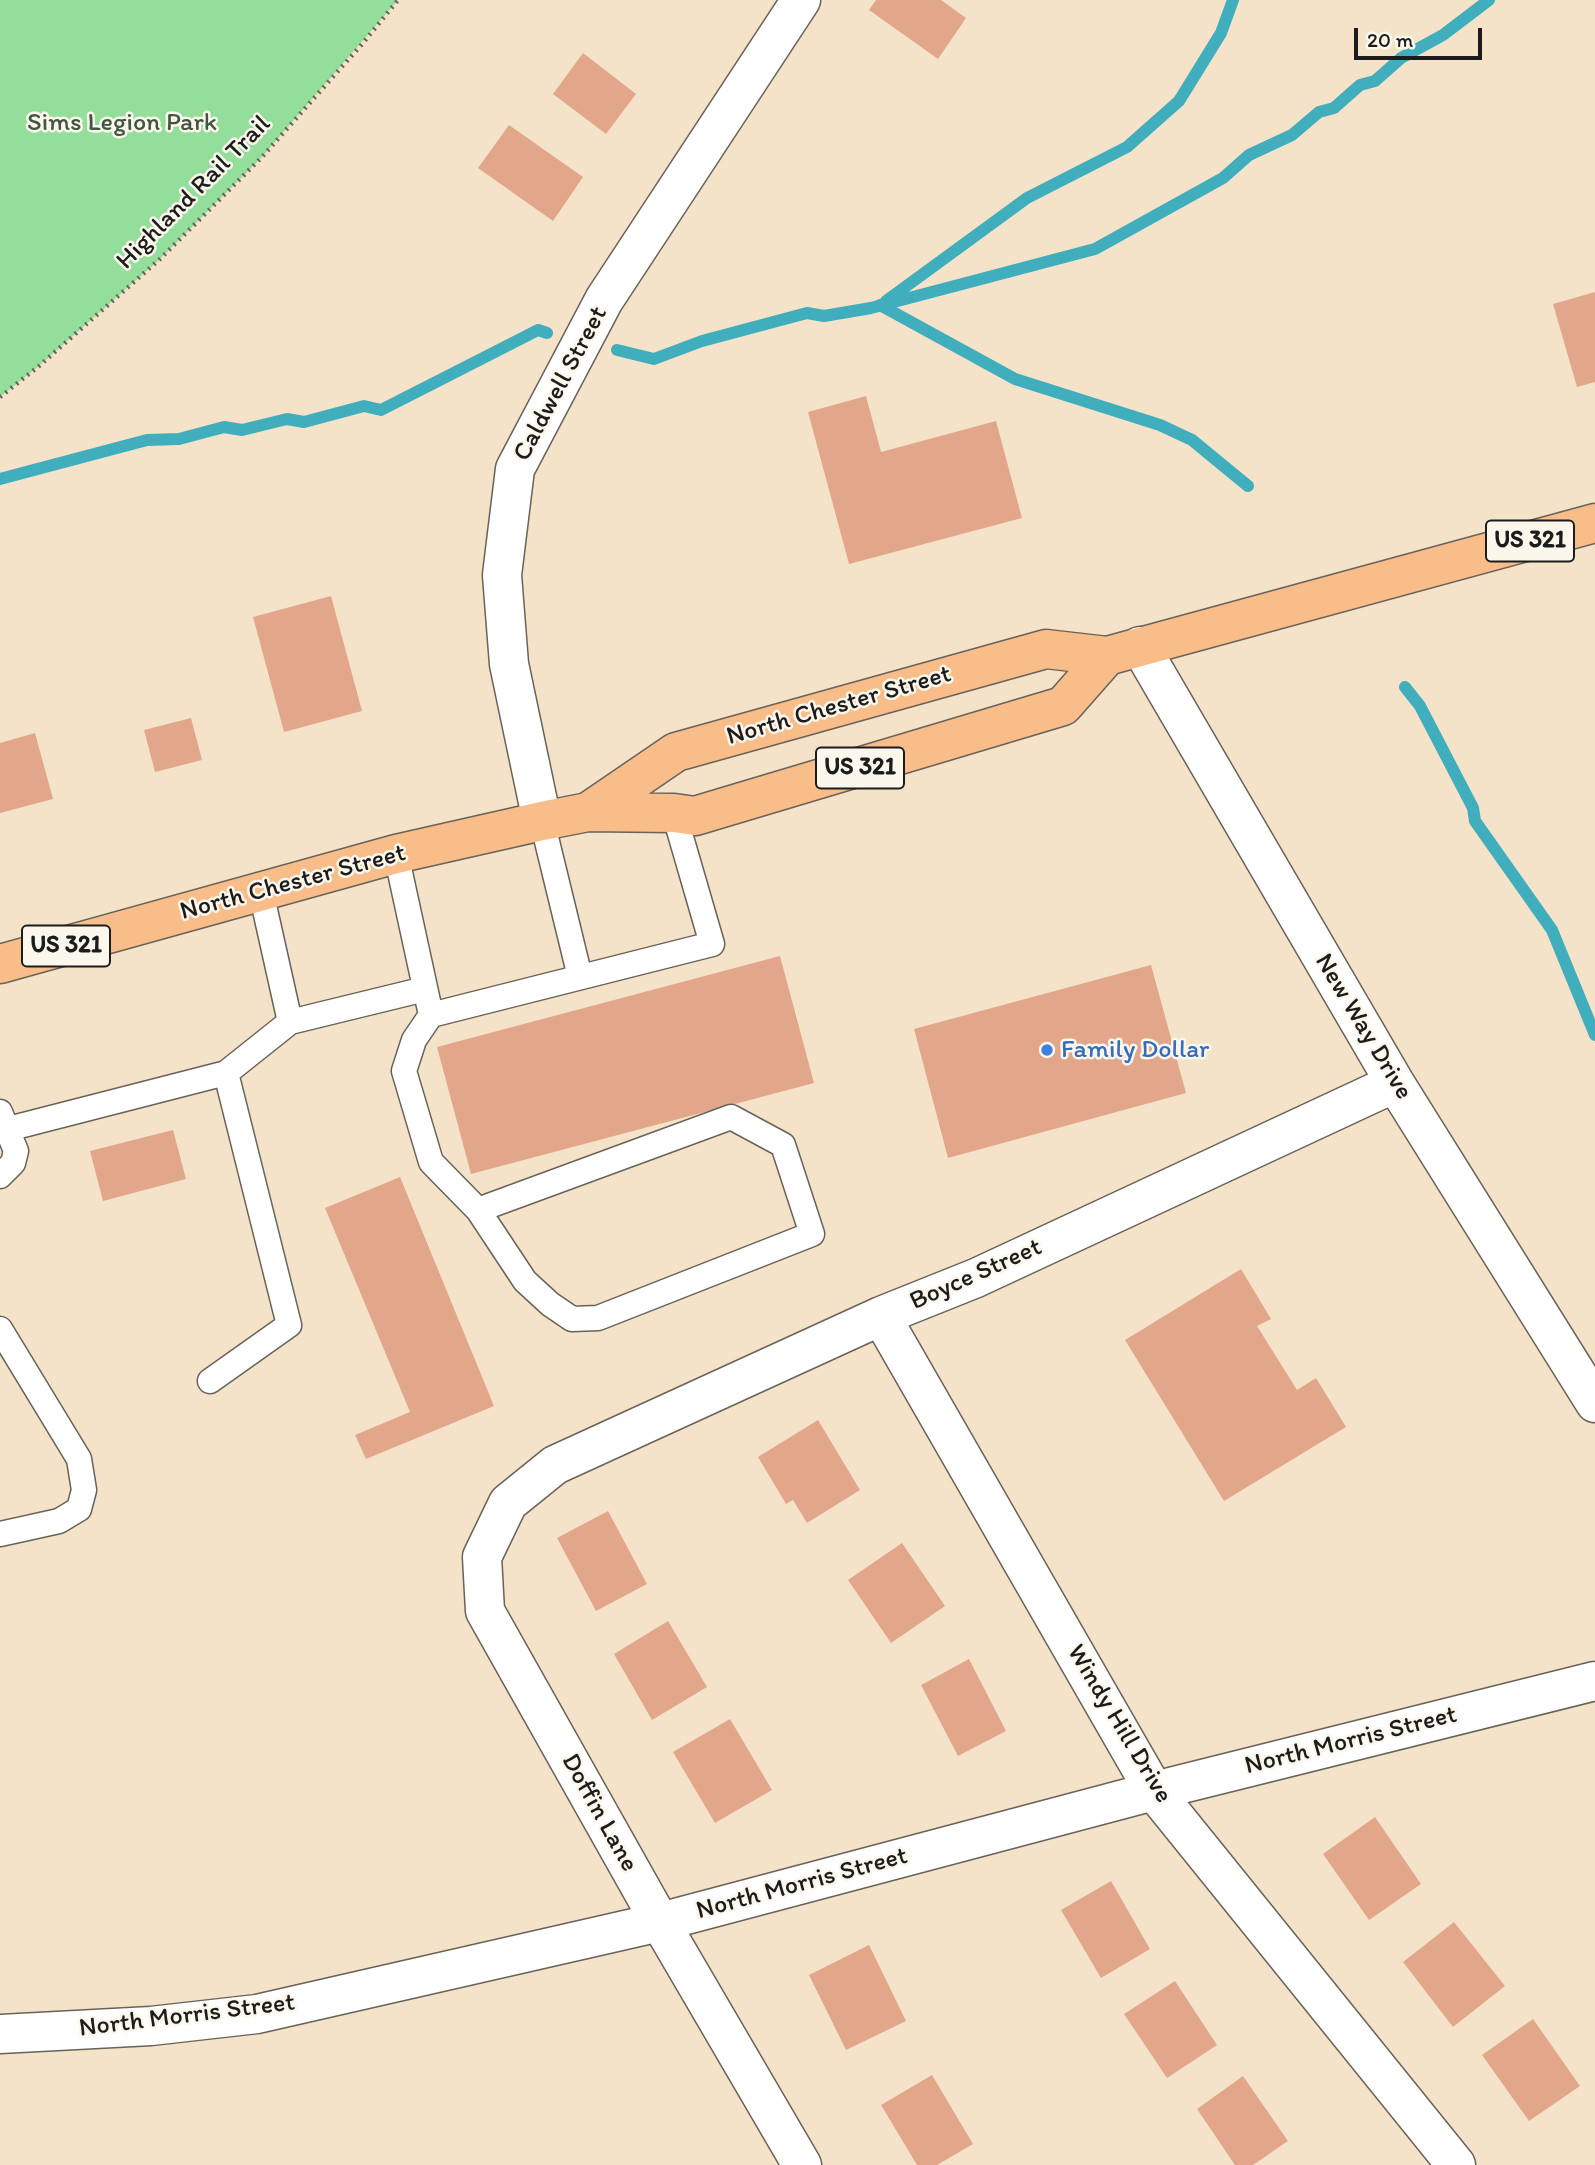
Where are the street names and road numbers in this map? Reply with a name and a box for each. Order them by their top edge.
street label: Highland Rail Trail [110,109,278,277]
street label: Caldwell Street [507,301,615,467]
road number: US 321 [1486,520,1574,562]
street label: North Chester Street [723,659,955,753]
road number: US 321 [816,748,904,788]
street label: North Chester Street [177,838,409,928]
road number: US 321 [22,926,110,966]
street label: New Way Drive [1307,948,1419,1106]
street label: Boyce Street [905,1232,1047,1318]
street label: Windy Hill Drive [1059,1639,1179,1809]
street label: North Morris Street [1242,1700,1460,1782]
street label: Doffin Lane [554,1748,644,1878]
street label: North Morris Street [693,1841,911,1927]
street label: North Morris Street [77,1987,297,2045]

